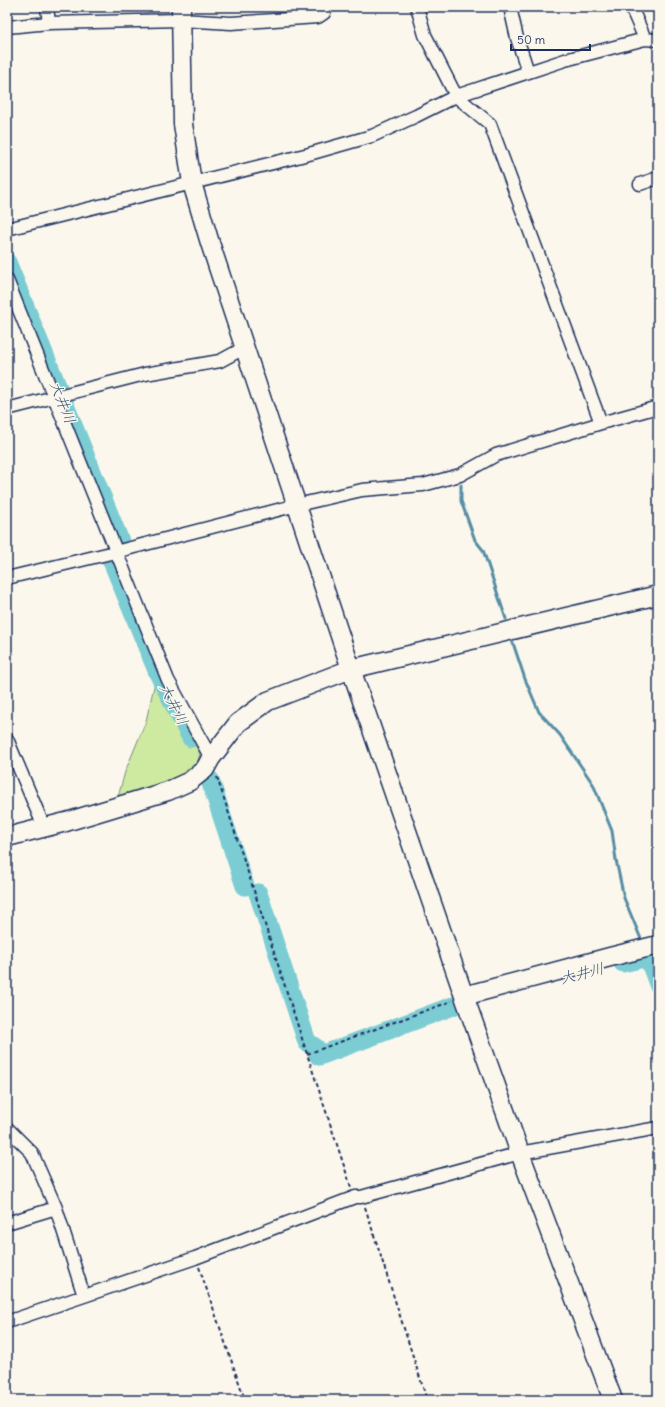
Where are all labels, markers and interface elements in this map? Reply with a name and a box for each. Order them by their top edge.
scale bar [511,26,590,52]
text: 50 m [517,32,546,47]
water label: 大井川 [46,378,80,426]
water label: 大井川 [155,680,193,728]
water label: 大井川 [558,958,606,988]

